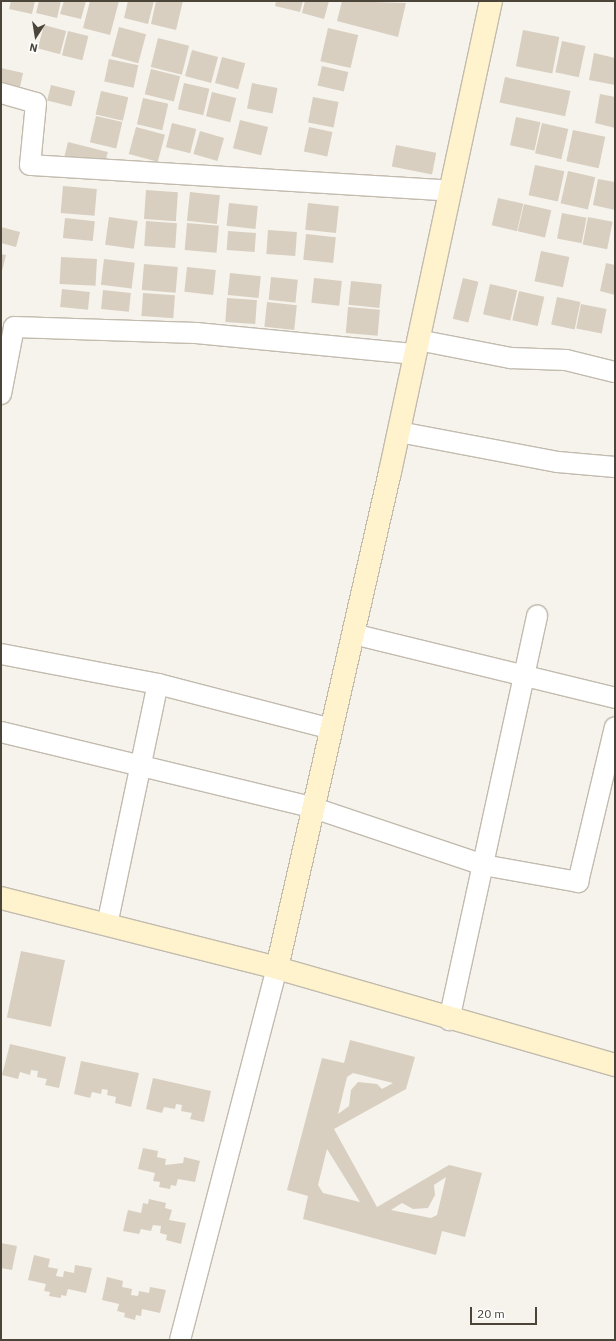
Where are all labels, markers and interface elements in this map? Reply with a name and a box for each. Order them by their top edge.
north arrow [16,16,56,56]
text: N [28,40,39,55]
scale bar [472,1299,539,1325]
text: 20 m [477,1306,505,1321]

